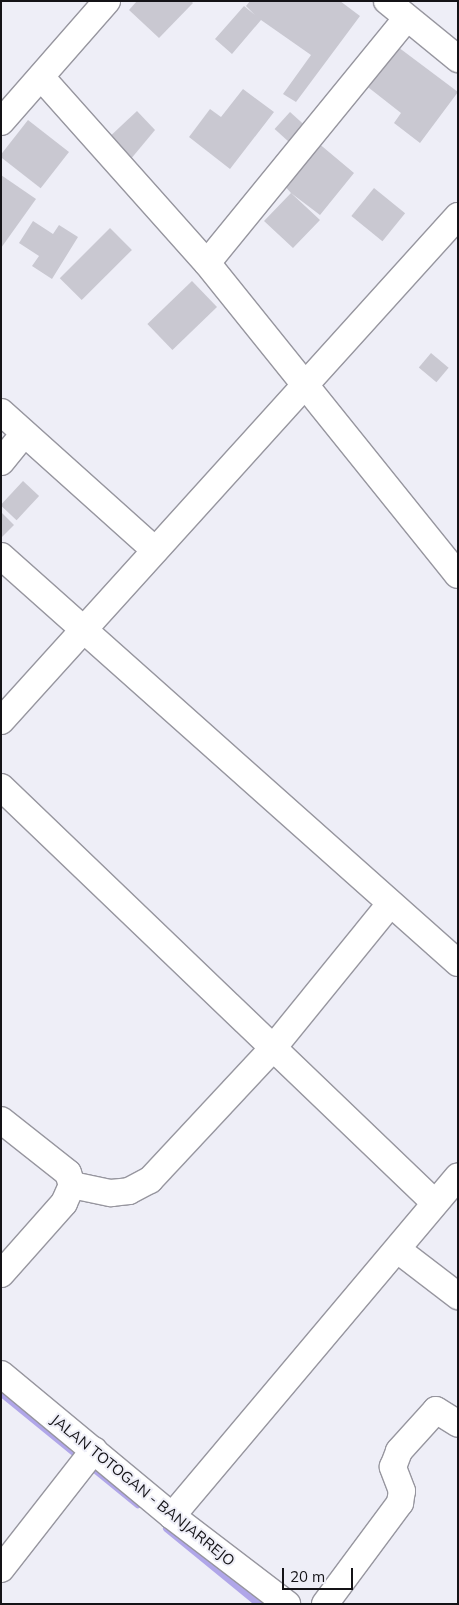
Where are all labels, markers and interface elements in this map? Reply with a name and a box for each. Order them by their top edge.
street label: JALAN TOTOGAN - BANJARREJO [48,1410,238,1570]
scale bar [284,1558,355,1590]
text: 20 m [290,1567,325,1586]

